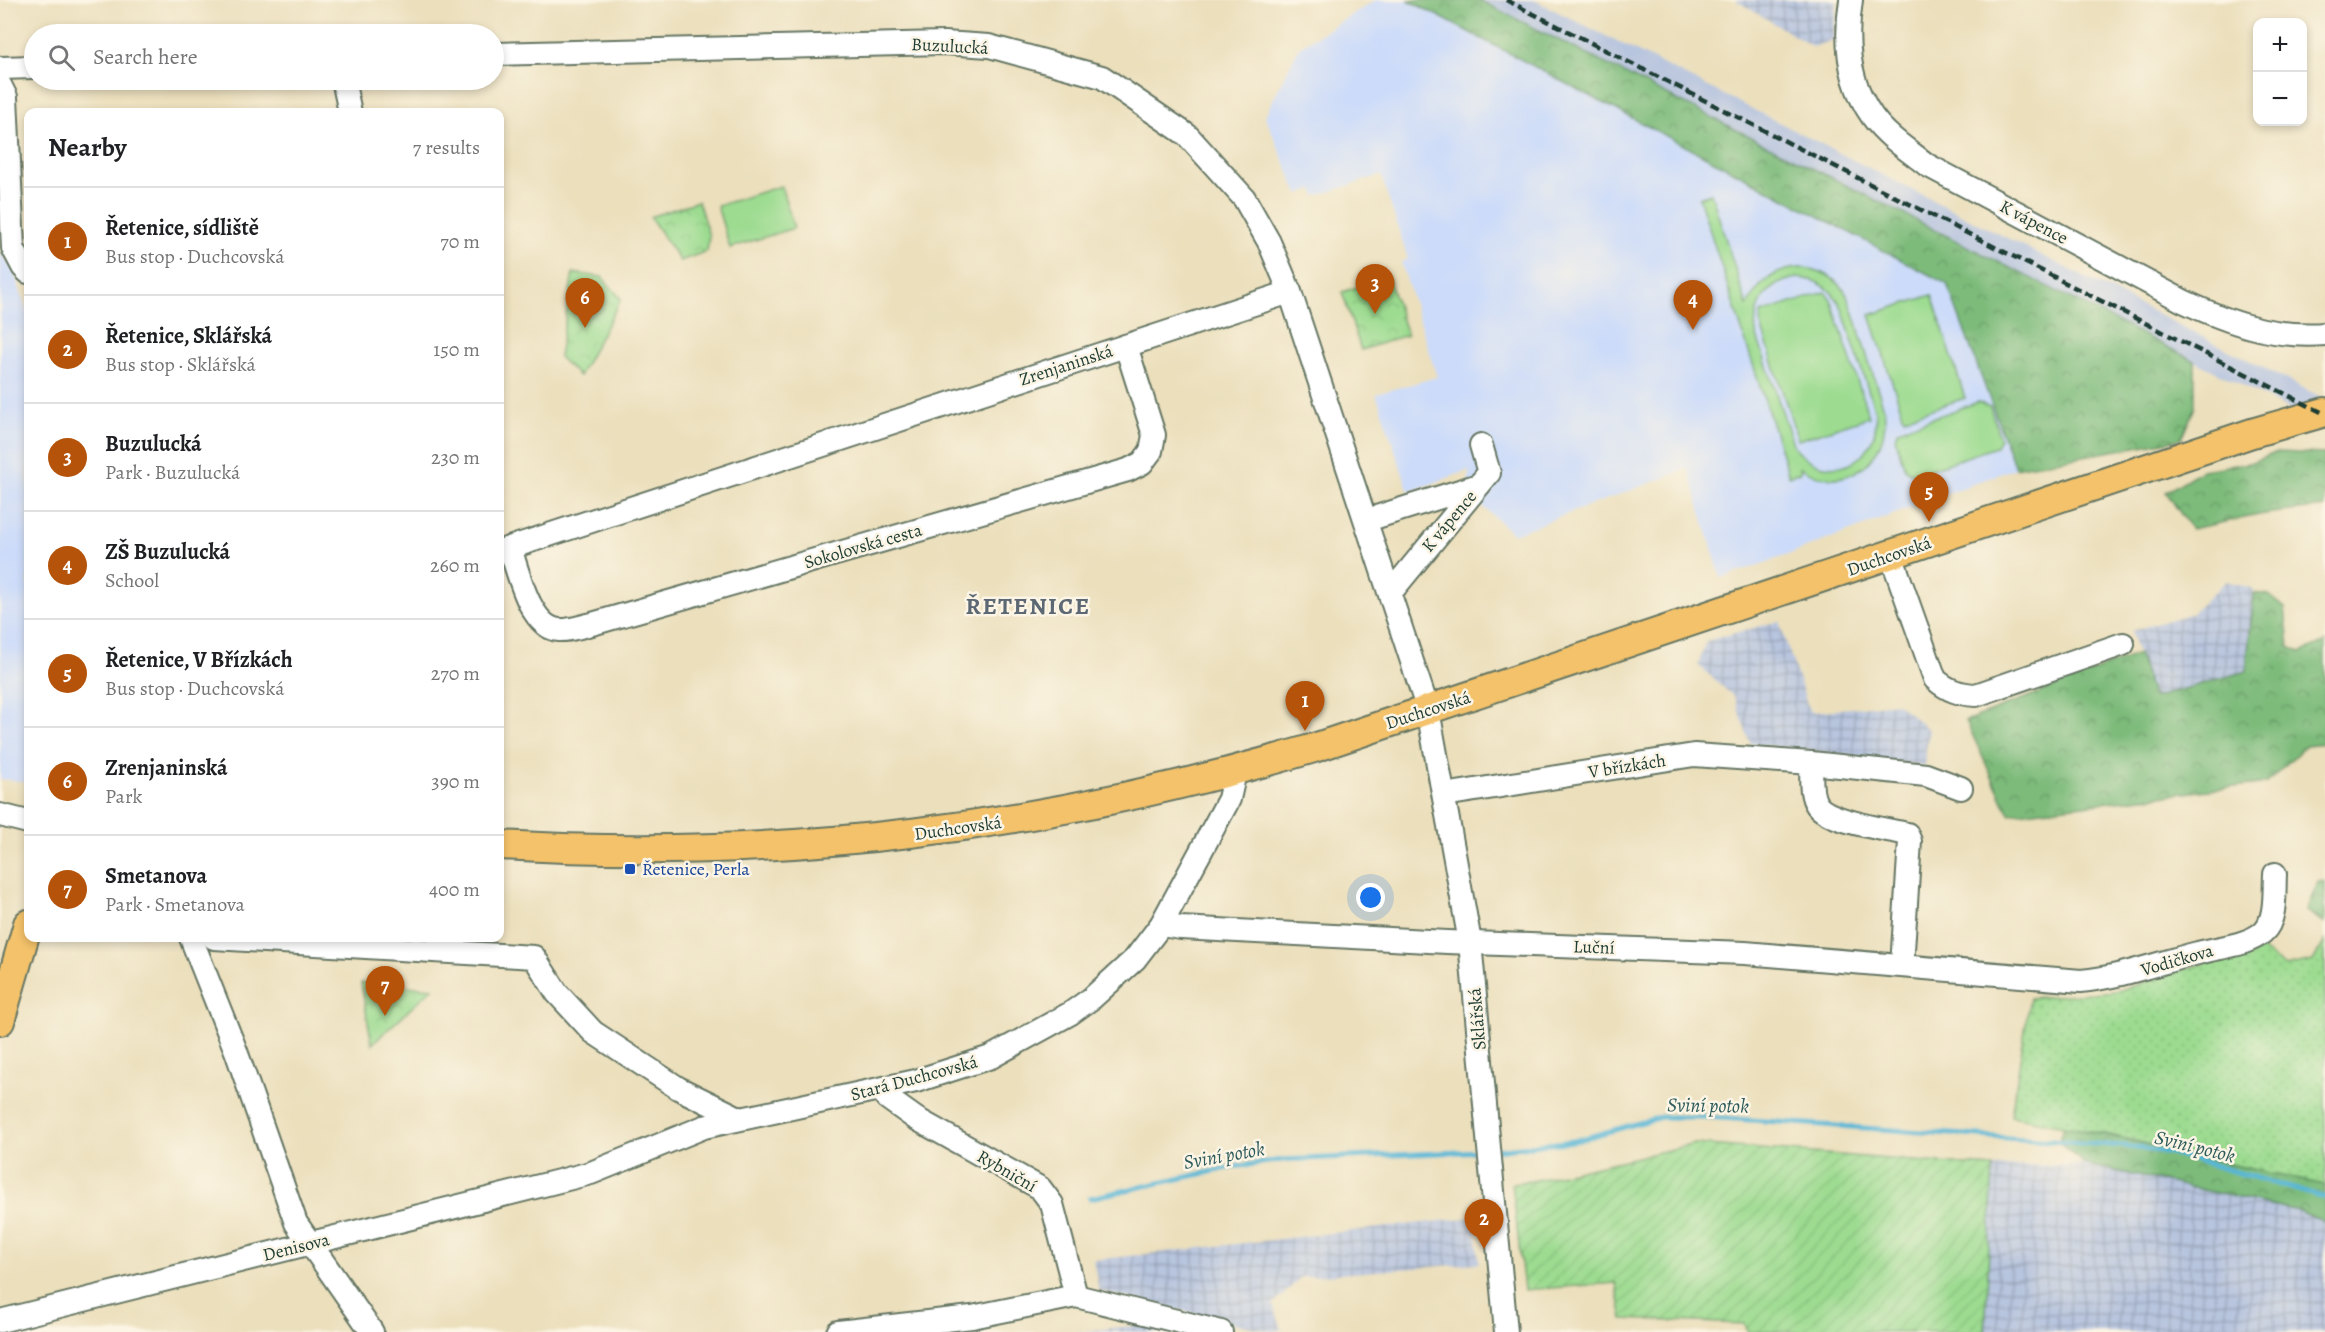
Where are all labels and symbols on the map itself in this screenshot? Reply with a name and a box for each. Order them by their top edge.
street label: Buzulucká [911,32,990,60]
street label: K vápence [1996,194,2072,250]
pin: 3 [1356,264,1394,314]
pin: 6 [566,278,604,328]
pin: 4 [1674,280,1712,330]
street label: Zrenjaninská [1016,338,1116,391]
pin: 5 [1910,472,1948,522]
street label: K vápence [1416,485,1482,557]
street label: Sokolovská cesta [801,518,925,574]
street label: Duchcovská [1844,530,1935,582]
district label: ŘETENICE [966,590,1090,622]
pin: 1 [1286,682,1324,731]
street label: Duchcovská [1382,685,1474,735]
street label: V břízkách [1586,748,1668,784]
street label: Duchcovská [913,810,1004,846]
place label: Řetenice, Perla [642,857,750,881]
marker: Řetenice, Perla [623,862,637,876]
your location [1356,883,1385,912]
street label: Luční [1573,934,1615,960]
street label: Vodičkova [2137,938,2217,982]
pin: 7 [366,966,404,1016]
street label: Sklářská [1462,986,1492,1051]
street label: Stará Duchcovská [848,1049,981,1106]
water label: Sviní potok [1667,1091,1749,1120]
water label: Sviní potok [2152,1123,2238,1170]
water label: Sviní potok [1181,1135,1267,1176]
street label: Rybniční [973,1144,1041,1198]
pin: 2 [1464,1200,1504,1249]
street label: Denisova [260,1227,332,1267]

